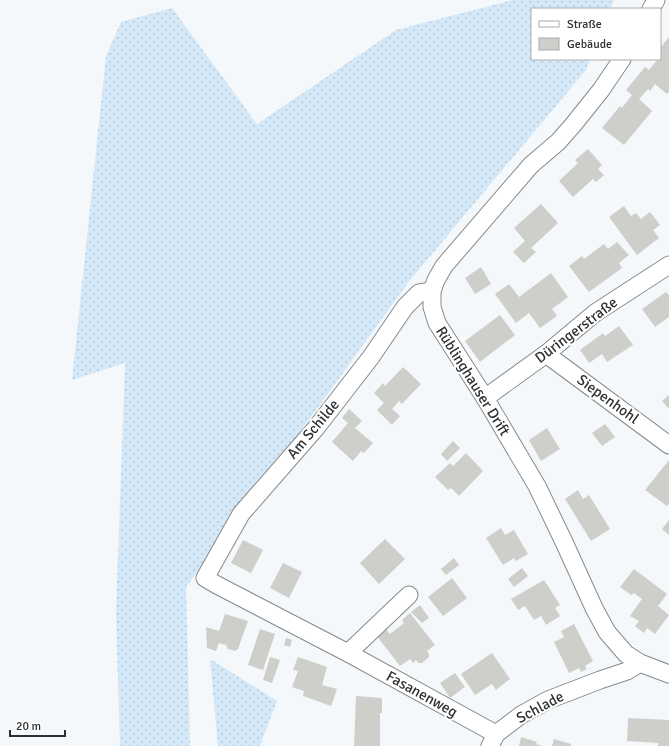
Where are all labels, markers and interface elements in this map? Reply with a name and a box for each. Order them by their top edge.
legend [531,8,661,60]
text: Straße [567,17,602,32]
text: Gebäude [567,37,612,52]
street label: Düringerstraße [531,293,621,367]
street label: Rüblinghauser Drift [432,323,514,439]
street label: Siepenhohl [574,371,642,427]
street label: Am Schilde [283,396,343,462]
street label: Fasanenweg [383,667,461,721]
street label: Schlade [513,687,567,727]
scale bar [10,712,65,738]
text: 20 m [16,719,41,734]

